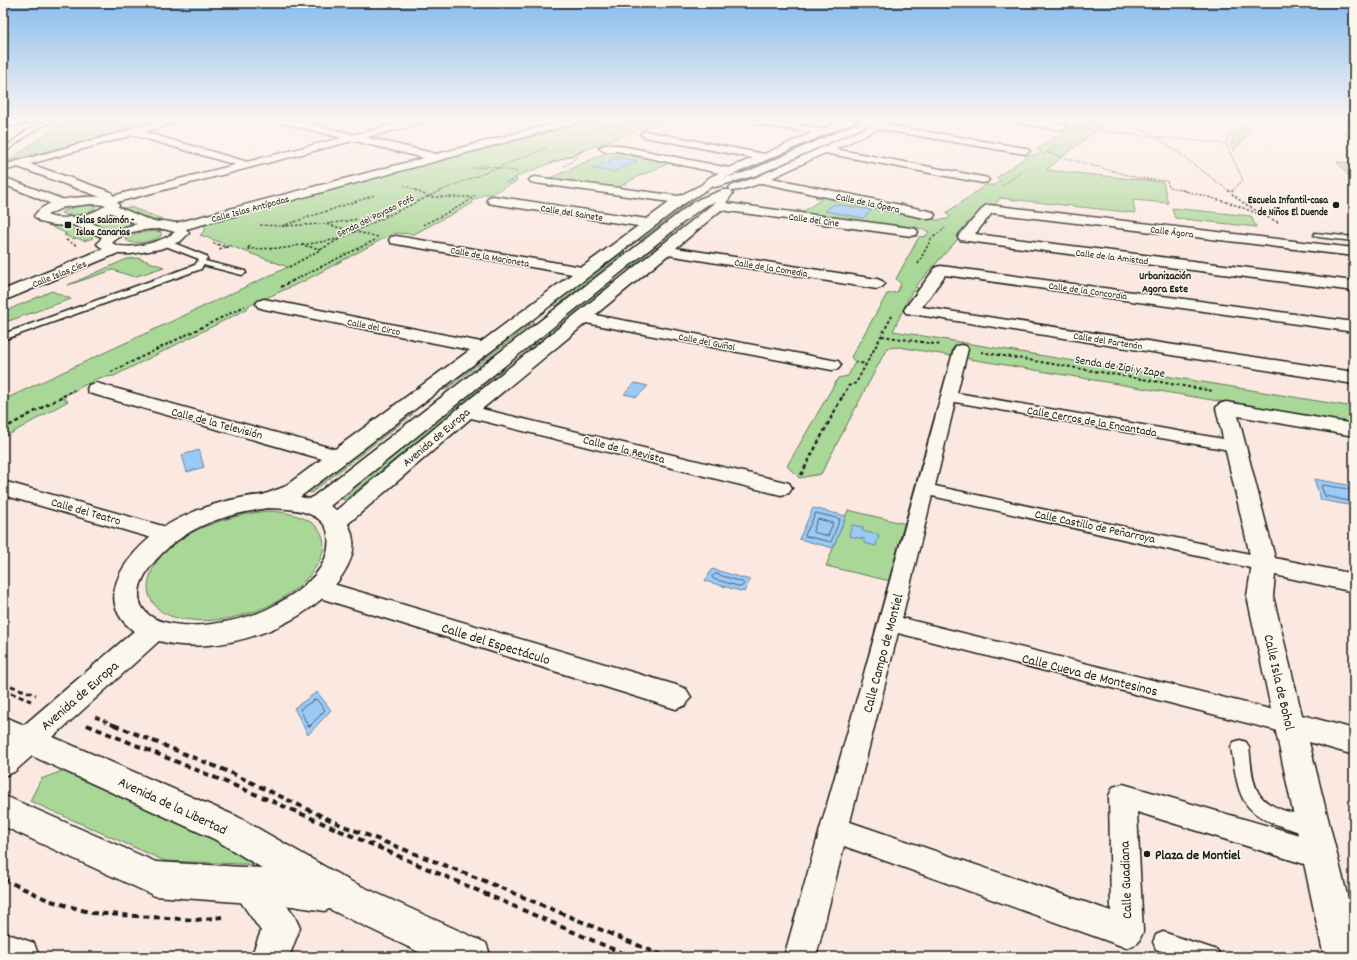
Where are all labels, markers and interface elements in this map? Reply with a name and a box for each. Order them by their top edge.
street label: Calle de la Ópera [834,190,901,218]
street label: Senda del Payaso Fofó [335,192,417,242]
street label: Calle Islas Antípodas [210,193,291,227]
place label: Escuela Infantil-casa de Niños El Duende [1248,194,1329,220]
marker: Escuela Infantil-casa de Niños El Duende [1331,200,1341,210]
street label: Calle del Sainete [540,202,604,226]
street label: Calle del Cine [788,211,840,232]
place label: Islas Salomón - Islas Canarias [76,214,135,240]
marker: Islas Salomón - Islas Canarias [63,220,73,230]
street label: Calle Ágora [1149,223,1194,243]
street label: Calle de la Marioneta [449,244,530,272]
street label: Calle de la Amistad [1075,247,1149,269]
street label: Calle de la Comedia [733,256,808,282]
street label: Calle Islas Cíes [31,258,89,292]
district label: Urbanización Agora Este [1139,269,1191,298]
street label: Calle de la Concordia [1048,280,1128,304]
street label: Calle del Circo [346,316,402,340]
street label: Calle del Partenón [1072,330,1144,354]
street label: Calle del Guiñol [677,331,737,355]
street label: Senda de Zipi y Zape [1073,352,1166,383]
street label: Calle Cerros de la Encantada [1025,403,1158,442]
street label: Calle de la Televisión [169,404,265,445]
street label: Avenida de Europa [399,404,475,472]
street label: Calle de la Revista [581,432,667,469]
street label: Calle del Teatro [49,494,122,531]
street label: Calle Castillo de Peñarroya [1033,506,1157,549]
street label: Calle Campo de Montiel [858,591,910,715]
street label: Calle del Espectáculo [439,619,552,671]
street label: Calle Isla de Bohol [1257,633,1299,733]
street label: Calle Cueva de Montesinos [1019,649,1160,703]
street label: Avenida de Europa [37,657,124,736]
street label: Avenida de la Libertad [114,773,230,841]
street label: Calle Guadiana [1116,840,1138,919]
place label: Plaza de Montiel [1155,846,1241,866]
marker: Plaza de Montiel [1142,849,1152,859]

